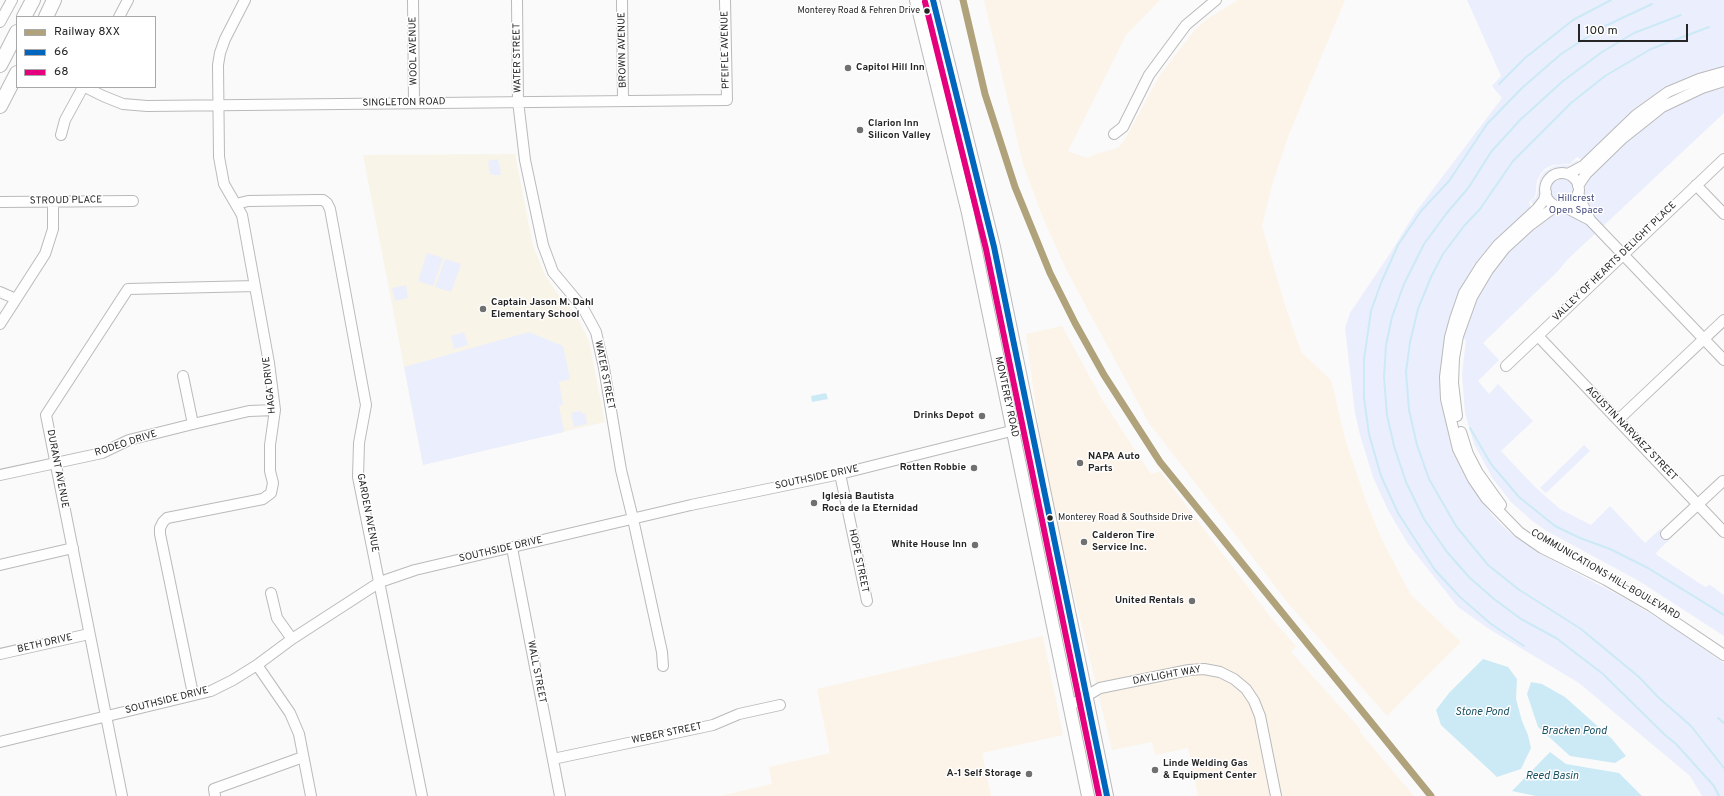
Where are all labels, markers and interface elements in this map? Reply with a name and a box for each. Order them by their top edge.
place label: Monterey Road & Fehren Drive [798,6,920,16]
marker: Monterey Road & Fehren Drive [922,6,932,16]
street label: PFEIFLE AVENUE [719,11,733,89]
street label: BROWN AVENUE [616,12,630,88]
legend [16,16,156,88]
street label: WOOL AVENUE [407,16,421,86]
scale bar [1580,16,1690,42]
street label: WATER STREET [511,23,525,93]
text: 100 m [1585,23,1618,39]
text: Railway 8XX [54,24,120,40]
text: 66 [54,44,68,60]
place label: Capitol Hill Inn [856,62,925,74]
marker: Capitol Hill Inn [843,63,853,73]
text: 68 [54,64,69,80]
street label: SINGLETON ROAD [362,96,446,110]
place label: Clarion Inn Silicon Valley [868,118,931,142]
marker: Clarion Inn Silicon Valley [855,125,865,135]
park label: Hillcrest Open Space [1549,193,1603,216]
street label: STROUD PLACE [30,194,102,208]
street label: VALLEY OF HEARTS DELIGHT PLACE [1551,200,1679,324]
place label: Captain Jason M. Dahl Elementary School [491,297,594,320]
marker: Captain Jason M. Dahl Elementary School [478,304,488,314]
street label: WATER STREET [591,339,617,411]
street label: HAGA DRIVE [261,356,279,414]
street label: MONTEREY ROAD [992,356,1020,438]
street label: AGUSTIN NARVAEZ STREET [1583,384,1679,484]
place label: Drinks Depot [913,410,974,422]
marker: Drinks Depot [977,411,987,421]
street label: RODEO DRIVE [93,428,159,460]
street label: DURANT AVENUE [43,429,71,509]
place label: NAPA Auto Parts [1088,451,1140,474]
marker: NAPA Auto Parts [1075,458,1085,468]
place label: Rotten Robbie [900,462,966,474]
street label: SOUTHSIDE DRIVE [774,463,860,493]
marker: Rotten Robbie [969,463,979,473]
street label: GARDEN AVENUE [353,473,381,553]
place label: Iglesia Bautista Roca de la Eternidad [822,491,918,514]
marker: Iglesia Bautista Roca de la Eternidad [809,498,819,508]
marker: Monterey Road & Southside Drive [1045,513,1055,523]
place label: Monterey Road & Southside Drive [1058,513,1193,523]
street label: COMMUNICATIONS HILL BOULEVARD [1528,527,1682,623]
street label: HOPE STREET [845,528,871,594]
place label: Calderon Tire Service Inc. [1092,530,1154,554]
street label: SOUTHSIDE DRIVE [458,535,544,565]
marker: Calderon Tire Service Inc. [1079,537,1089,547]
place label: White House Inn [891,539,967,551]
marker: White House Inn [970,540,980,550]
place label: United Rentals [1115,595,1184,607]
marker: United Rentals [1187,596,1197,606]
street label: BETH DRIVE [16,632,74,656]
street label: WALL STREET [524,639,548,705]
street label: DAYLIGHT WAY [1132,664,1202,688]
street label: SOUTHSIDE DRIVE [124,685,210,717]
water label: Stone Pond [1455,706,1509,720]
street label: WEBER STREET [631,721,703,747]
water label: Bracken Pond [1541,725,1607,739]
place label: Linde Welding Gas & Equipment Center [1163,758,1257,782]
marker: Linde Welding Gas & Equipment Center [1150,765,1160,775]
place label: A-1 Self Storage [946,768,1021,780]
marker: A-1 Self Storage [1024,769,1034,779]
water label: Reed Basin [1525,770,1579,784]

